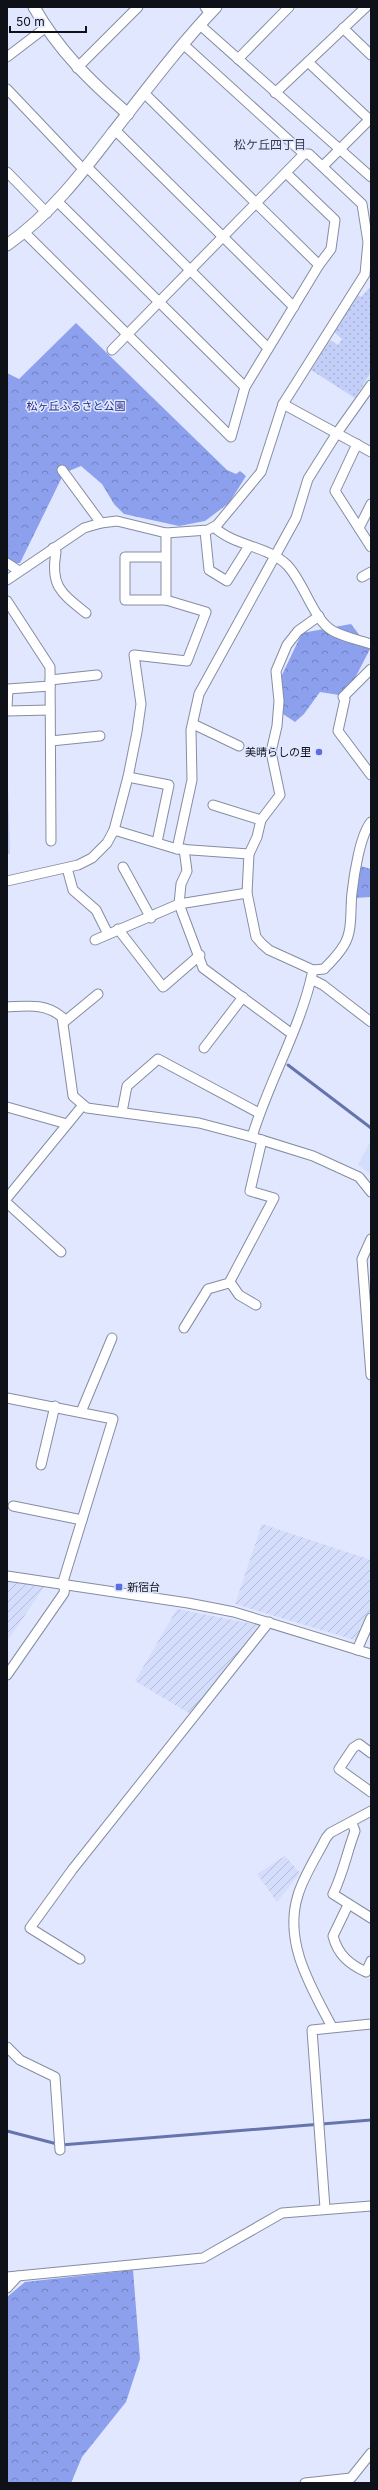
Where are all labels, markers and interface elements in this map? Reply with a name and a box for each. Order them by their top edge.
scale bar [10,8,86,34]
text: 50 m [16,14,45,29]
district label: 松ケ丘四丁目 [234,137,306,152]
park label: 松ヶ丘ふるさと公園 [27,399,126,413]
place label: 美晴らしの里 [245,745,311,759]
marker: 美晴らしの里 [314,747,324,757]
place label: 新宿台 [127,1580,160,1594]
marker: 新宿台 [114,1582,124,1592]

